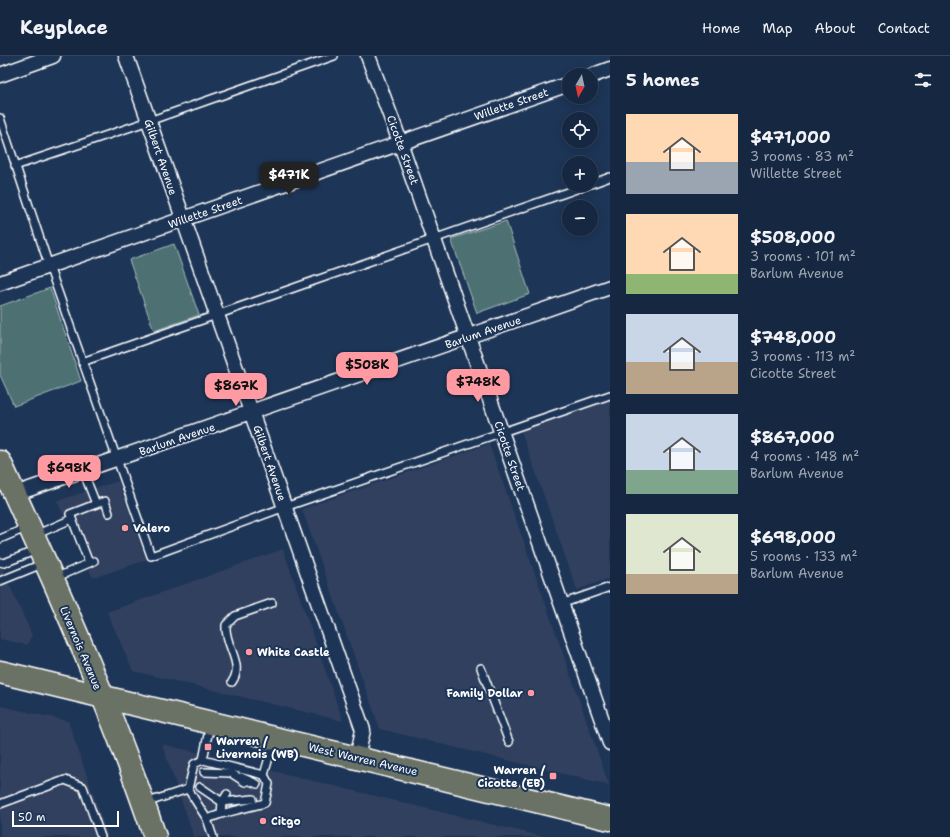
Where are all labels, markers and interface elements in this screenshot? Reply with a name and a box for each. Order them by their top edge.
text: Keyplace [20,15,108,40]
text: Home [702,19,741,37]
text: Map [763,19,793,37]
text: About [815,19,856,37]
text: Contact [878,19,930,37]
north arrow [562,68,598,104]
map controls [562,68,598,236]
text: 5 homes [626,69,699,91]
icon: filters [912,69,934,91]
street label: Willette Street [472,85,550,124]
button: locate [562,112,598,148]
street label: Cicotte Street [383,113,422,187]
street label: Gilbert Avenue [141,117,181,197]
text: $471,000 [750,126,831,148]
icon: home [658,130,706,178]
text: 3 rooms · 83 m² [750,148,854,165]
button: + [562,156,598,192]
pin: $471K [261,162,317,196]
text: Willette Street [750,165,842,182]
text: $471K [269,166,309,183]
street label: Willette Street [166,193,244,232]
button: − [562,200,598,236]
text: $508,000 [750,226,835,248]
icon: home [658,230,706,278]
text: 3 rooms · 101 m² [750,248,856,265]
text: Barlum Avenue [750,265,844,282]
street label: Barlum Avenue [443,312,523,352]
text: $748,000 [750,326,836,348]
icon: home [658,330,706,378]
text: 3 rooms · 113 m² [750,348,855,365]
pin: $508K [339,352,395,386]
text: $508K [345,356,389,373]
text: Cicotte Street [750,365,836,382]
pin: $748K [450,369,506,403]
pin: $867K [208,373,264,407]
text: $748K [456,373,500,390]
text: $867K [214,377,258,394]
street label: Barlum Avenue [137,419,217,459]
street label: Cicotte Street [491,419,529,493]
street label: Gilbert Avenue [250,423,290,503]
text: $867,000 [750,426,835,448]
icon: home [658,430,706,478]
text: 4 rooms · 148 m² [750,448,859,465]
pin: $698K [41,455,97,489]
text: $698K [47,459,91,476]
text: Barlum Avenue [750,465,844,482]
place label: Valero [133,521,170,536]
marker: Valero [120,523,130,533]
text: $698,000 [750,526,836,548]
icon: home [658,530,706,578]
text: 5 rooms · 133 m² [750,548,858,565]
text: Barlum Avenue [750,565,844,582]
street label: Livernois Avenue [56,604,105,692]
place label: White Castle [257,645,330,660]
marker: White Castle [244,647,254,657]
place label: Family Dollar [446,686,523,701]
marker: Family Dollar [526,688,536,698]
place label: Warren / Livernois (WB) [216,734,298,762]
street label: West Warren Avenue [307,740,419,779]
marker: Warren / Livernois (WB) [203,742,213,752]
place label: Warren / Cicotte (EB) [478,763,546,791]
marker: Warren / Cicotte (EB) [548,771,558,781]
scale bar [12,809,119,828]
text: 50 m [18,810,46,825]
place label: Citgo [271,814,301,829]
marker: Citgo [258,816,268,826]

